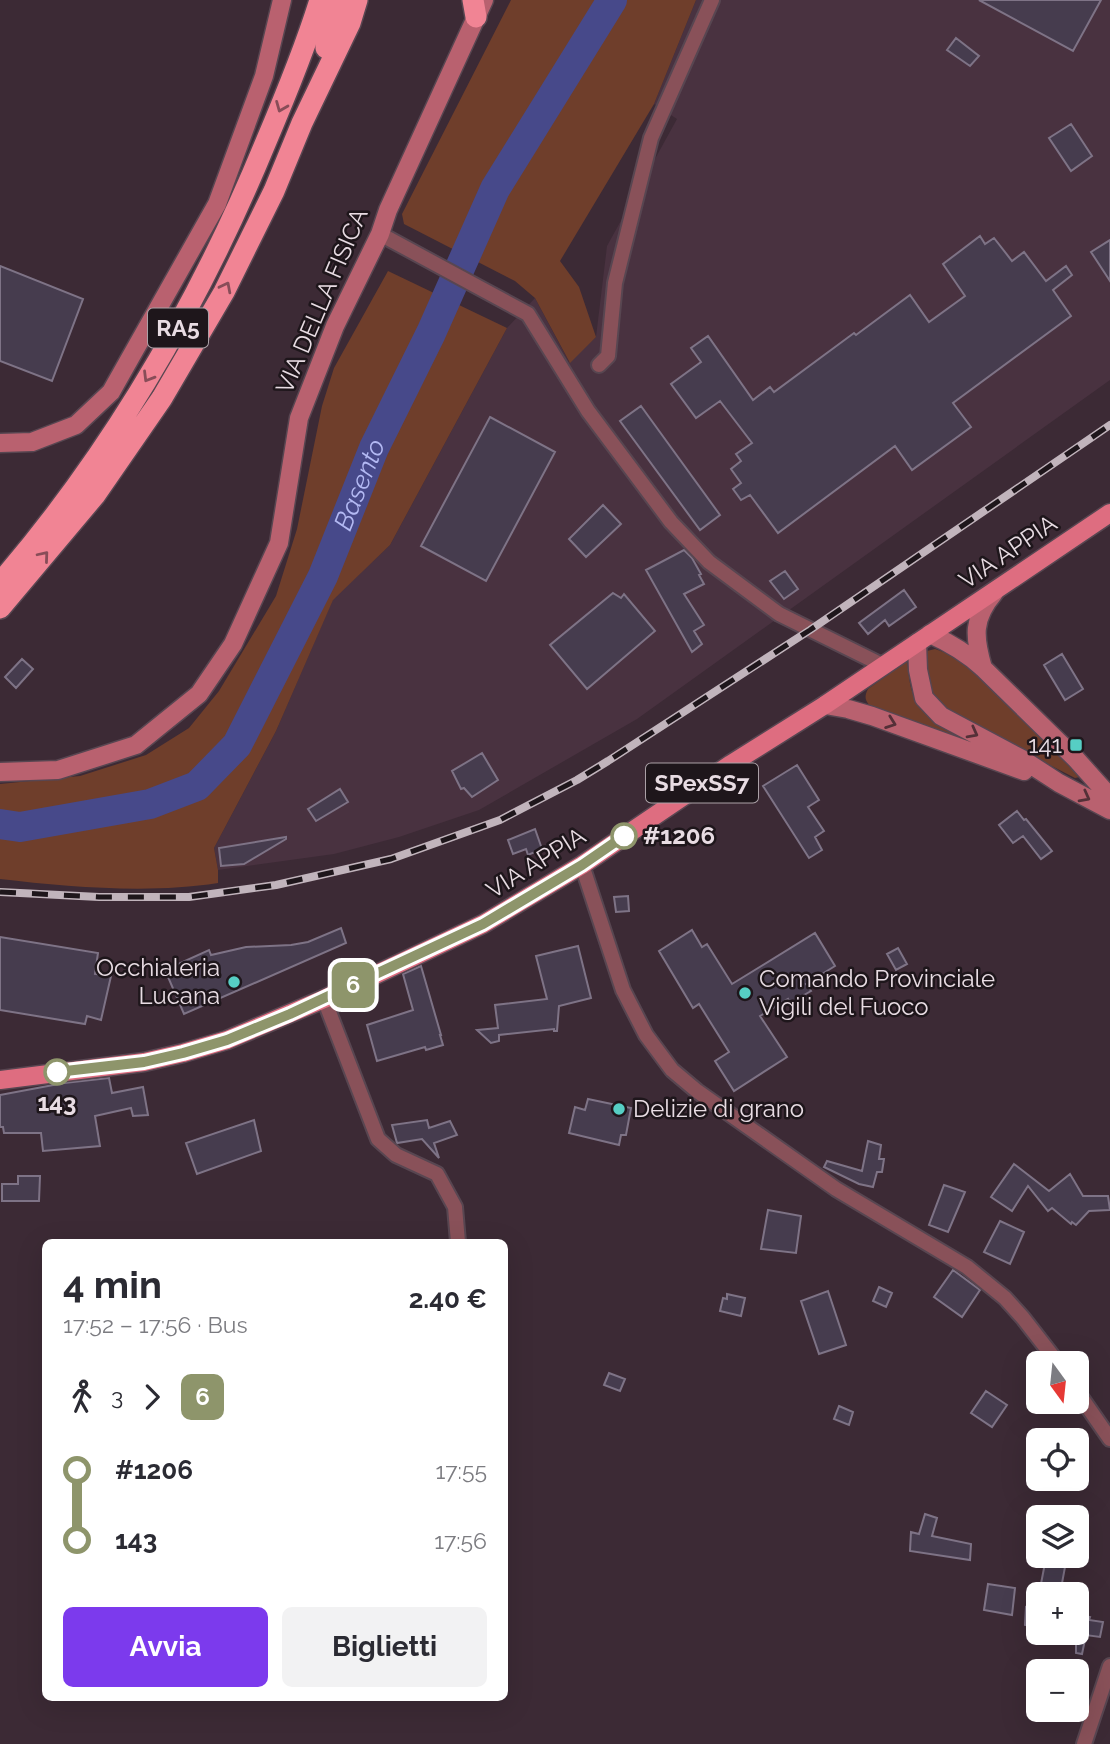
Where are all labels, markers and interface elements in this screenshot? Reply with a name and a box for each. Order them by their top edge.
one-way arrow [275,100,289,112]
street label: VIA DELLA FISICA [269,204,374,398]
one-way arrow [218,282,231,294]
road number: RA5 [148,308,208,348]
one-way arrow [144,369,157,382]
water label: Basento [328,434,391,534]
street label: VIA APPIA [953,508,1062,595]
one-way arrow [36,552,48,565]
one-way arrow [884,715,896,729]
one-way arrow [966,725,979,738]
place label: 141 [1028,730,1062,759]
marker: 141 [1068,737,1084,753]
road number: SPexSS7 [646,764,758,803]
one-way arrow [1077,788,1090,802]
street label: VIA APPIA [481,821,591,904]
place label: #1206 [643,821,715,850]
marker: #1206 [611,823,637,849]
place label: Occhialeria Lucana [96,953,220,1010]
line badge: 6 [330,962,376,1008]
place label: Comando Provinciale Vigili del Fuoco [759,964,995,1021]
text: 6 [346,970,360,999]
marker: Occhialeria Lucana [226,974,242,990]
marker: Comando Provinciale Vigili del Fuoco [737,985,753,1001]
marker: 143 [44,1059,70,1085]
place label: 143 [38,1088,76,1117]
place label: Delizie di grano [633,1094,804,1123]
marker: Delizie di grano [611,1101,627,1117]
text: 4 min [63,1262,162,1307]
text: 2.40 € [409,1284,487,1314]
text: 17:52 – 17:56 · Bus [63,1311,248,1338]
north arrow [1026,1351,1088,1414]
map controls [1026,1351,1089,1722]
icon: walk [63,1378,101,1416]
icon: forward [133,1378,171,1416]
text: 6 [195,1382,210,1411]
text: 3 [111,1383,123,1410]
button: locate [1026,1428,1089,1491]
text: #1206 [115,1455,193,1485]
text: 17:55 [436,1457,487,1484]
button: layers [1026,1505,1089,1568]
text: 143 [115,1525,157,1555]
text: 17:56 [434,1527,487,1554]
button: + [1026,1582,1089,1645]
button: Avvia [63,1607,268,1687]
button: Biglietti [282,1607,487,1687]
button: − [1026,1659,1089,1722]

